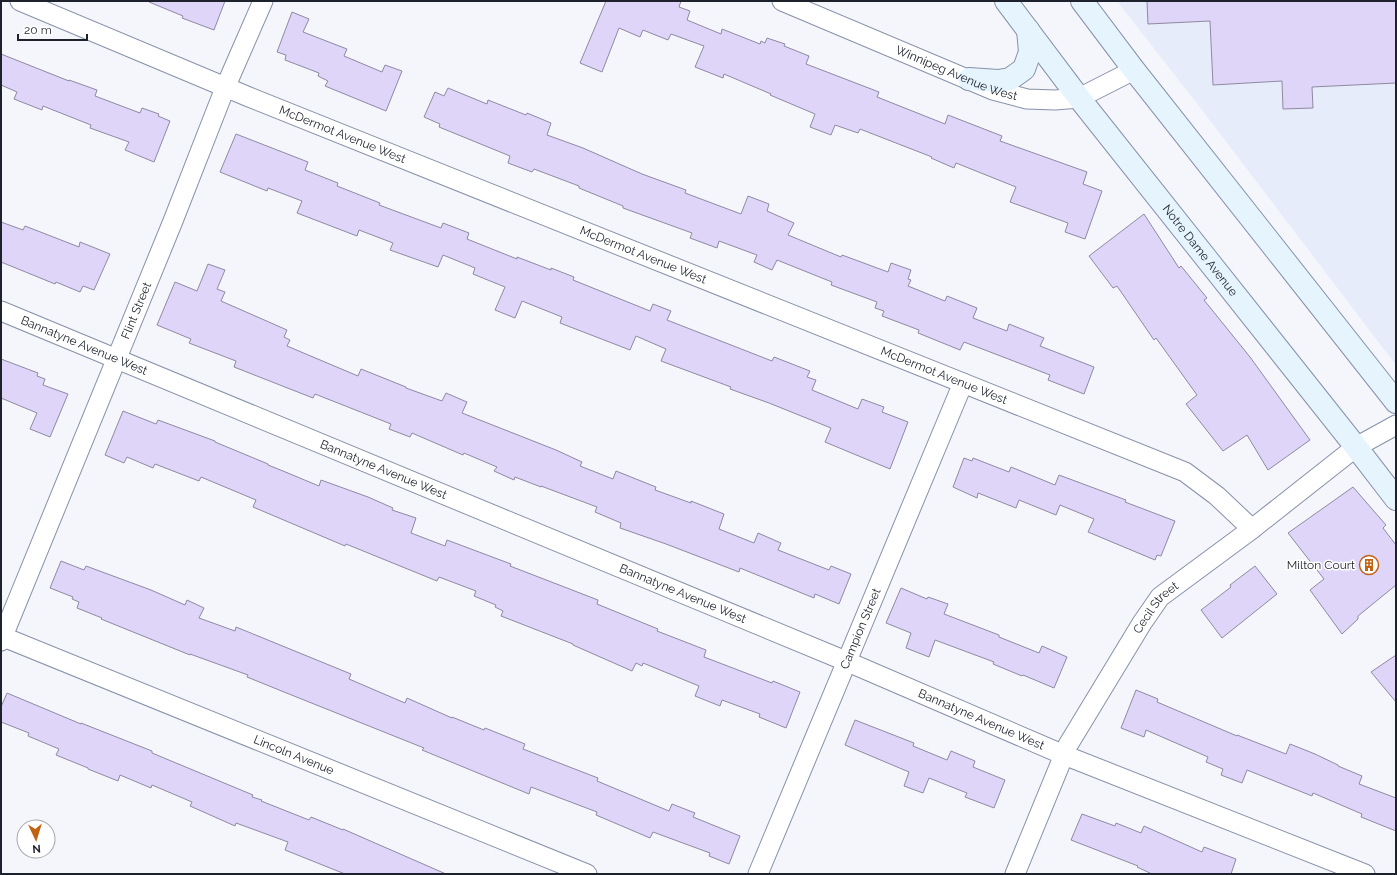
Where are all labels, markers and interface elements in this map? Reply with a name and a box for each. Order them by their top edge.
scale bar [18,16,87,42]
text: 20 m [24,23,52,37]
street label: Winnipeg Avenue West [894,43,1019,103]
street label: McDermot Avenue West [277,103,408,166]
street label: Notre Dame Avenue [1160,202,1240,299]
street label: McDermot Avenue West [578,223,709,287]
street label: Flint Street [118,280,154,341]
street label: Bannatyne Avenue West [19,313,150,378]
street label: McDermot Avenue West [879,344,1009,407]
street label: Bannatyne Avenue West [318,437,449,502]
building icon: Milton Court [1358,554,1380,576]
place label: Milton Court [1287,558,1355,572]
street label: Bannatyne Avenue West [617,561,748,626]
street label: Cecil Street [1130,579,1181,636]
street label: Campion Street [837,586,884,671]
street label: Bannatyne Avenue West [916,686,1046,753]
street label: Lincoln Avenue [252,732,336,777]
north arrow [16,819,56,859]
text: N [32,842,41,855]

